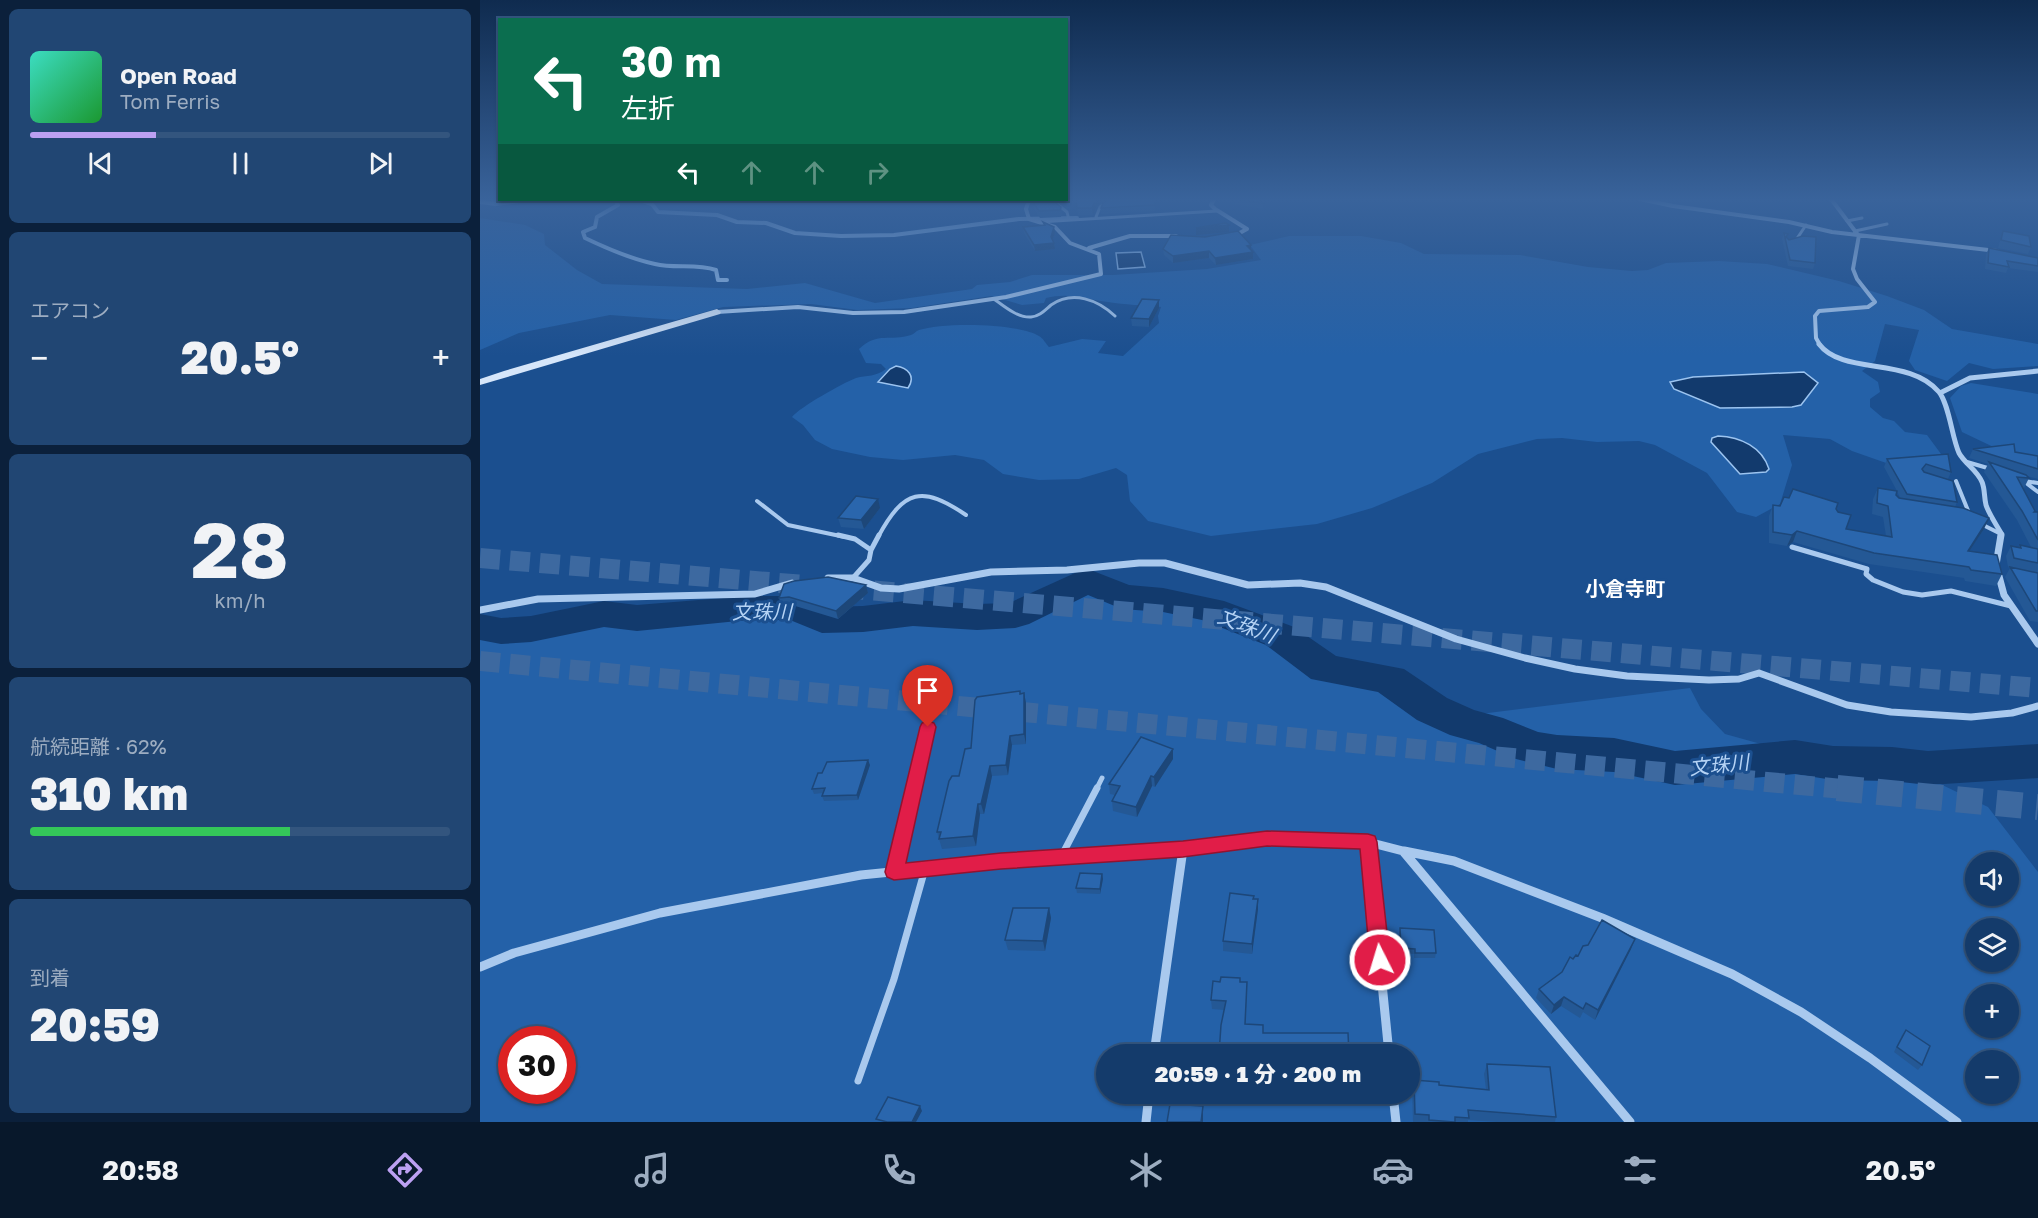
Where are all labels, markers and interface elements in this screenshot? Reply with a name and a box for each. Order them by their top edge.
text: 30 m [621,36,721,86]
icon: left [522,42,600,120]
text: Open Road [120,62,237,89]
text: Tom Ferris [120,89,220,113]
text: 左折 [621,92,675,124]
icon: previous [84,147,117,180]
icon: pause [224,147,257,180]
icon: next [364,147,397,180]
icon: left [672,156,705,189]
icon: ahead [735,156,768,189]
icon: ahead [798,156,831,189]
icon: right [861,156,894,189]
text: エアコン [30,298,110,322]
text: 20.5° [181,330,299,384]
text: − [30,338,48,377]
text: + [432,338,450,377]
text: 28 [191,502,289,595]
district label: 小倉寺町 [1585,576,1665,600]
text: km/h [215,588,265,612]
water label: 文珠川 [732,599,794,623]
water label: 文珠川 [1215,603,1281,648]
pin [902,665,953,727]
icon: arrive [911,674,944,707]
text: 航続距離 · 62% [30,734,167,758]
water label: 文珠川 [1688,749,1752,779]
text: 310 km [30,766,188,820]
map controls [1965,852,2019,1104]
button: sound [1965,852,2019,906]
button: layers [1965,918,2019,972]
position arrow [1348,928,1412,992]
text: 到着 [30,965,70,989]
button: + [1965,984,2019,1038]
text: 20:59 [30,997,160,1051]
speed limit sign: 30 [498,1026,576,1104]
button: − [1965,1050,2019,1104]
text: 20:59 · 1 分 · 200 m [1155,1060,1361,1087]
icon: directions [384,1149,426,1191]
icon: music [631,1149,673,1191]
icon: phone [878,1149,920,1191]
icon: climate [1125,1149,1167,1191]
icon: car [1372,1149,1414,1191]
icon: filters [1619,1149,1661,1191]
text: 20:58 [102,1154,179,1186]
text: 20.5° [1866,1154,1935,1186]

